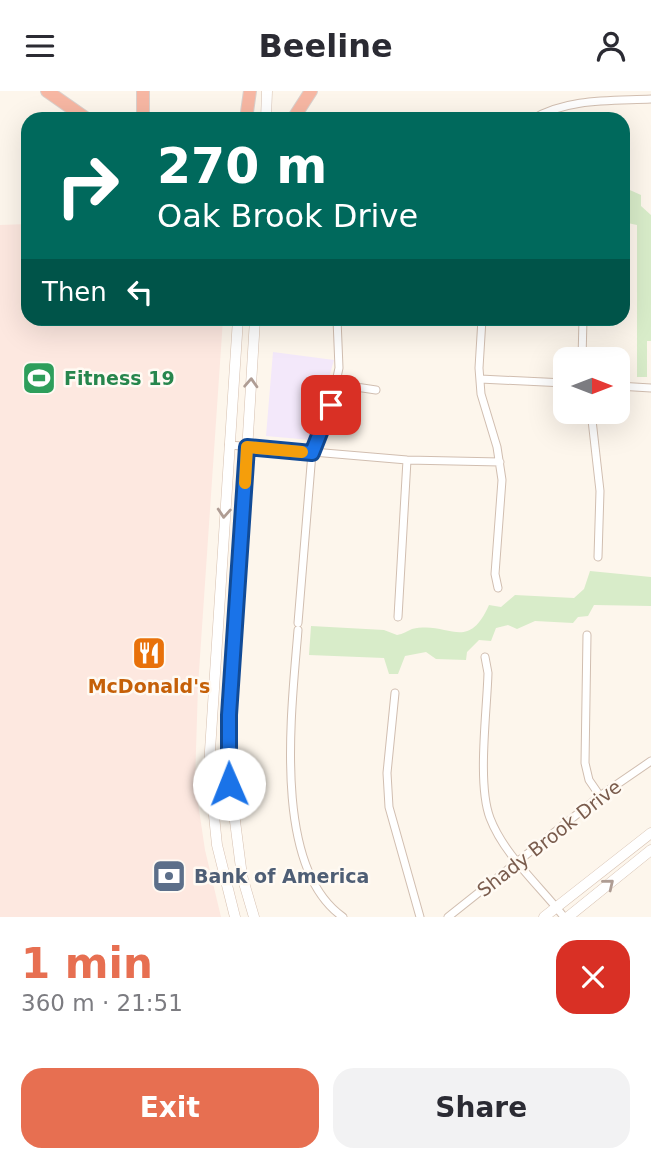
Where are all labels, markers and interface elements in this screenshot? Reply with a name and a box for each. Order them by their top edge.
icon: menu [21,27,59,65]
text: Beeline [258,27,393,65]
icon: person [592,27,630,65]
text: 270 m [157,138,327,195]
icon: right [42,140,133,231]
text: Oak Brook Drive [157,197,418,235]
icon: left [121,273,159,311]
text: Then [42,277,107,307]
north arrow [553,347,630,423]
map controls [553,347,630,424]
sports icon: Fitness 19 [20,359,58,397]
place label: Fitness 19 [64,367,175,389]
pin [301,375,361,435]
one-way arrow [244,377,259,388]
icon: arrive [312,386,350,424]
one-way arrow [217,508,232,519]
restaurant icon: McDonald's [130,634,168,672]
place label: McDonald's [88,675,210,697]
position arrow [192,747,266,821]
street label: Shady Brook Drive [473,775,625,901]
bank icon: Bank of America [150,857,188,895]
place label: Bank of America [194,865,369,887]
one-way arrow [602,879,614,892]
text: 1 min [21,939,153,988]
button: close [556,940,630,1014]
text: 360 m · 21:51 [21,990,183,1016]
button: Exit [21,1068,319,1148]
button: Share [333,1068,630,1148]

